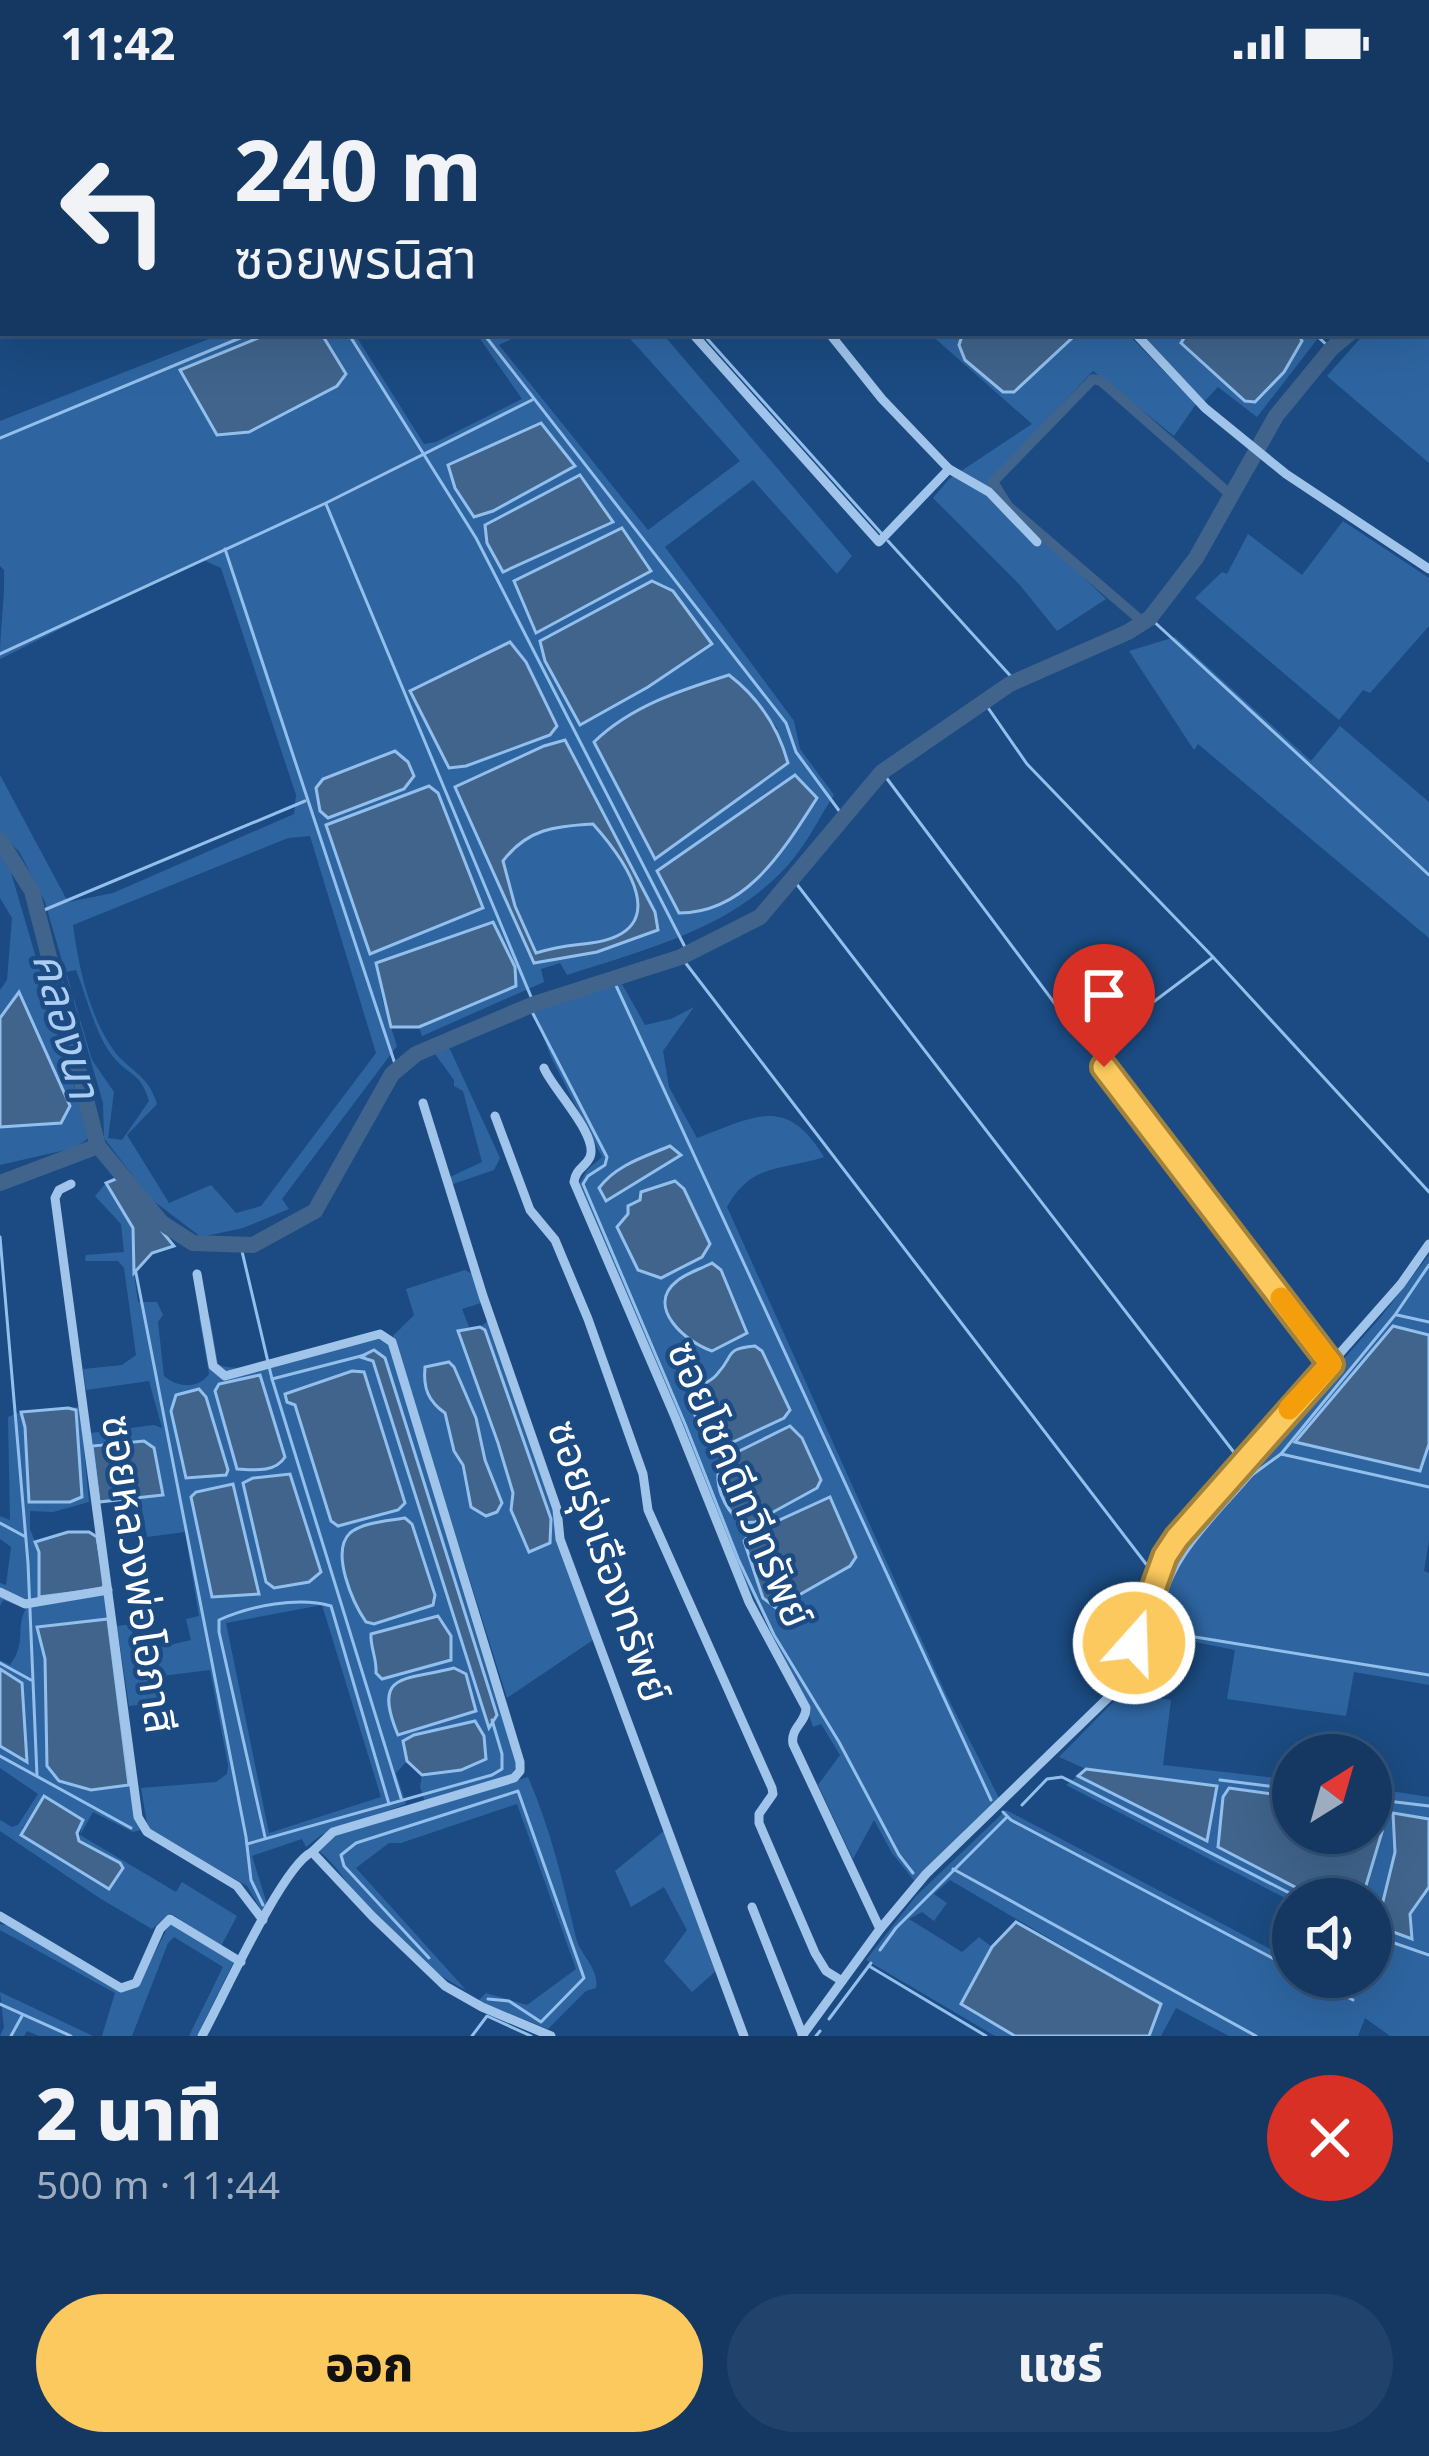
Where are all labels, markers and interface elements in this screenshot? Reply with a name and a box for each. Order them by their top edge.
text: 11:42 [60,12,176,73]
text: 240 m [234,111,482,226]
icon: left [36,132,192,288]
text: ซอยพรนิสา [234,220,477,294]
pin [1053,944,1155,1067]
water label: คลองนา [20,945,118,1106]
icon: arrive [1071,962,1137,1028]
street label: ซอยโชคดีทวีทรัพย์ [655,1331,827,1635]
street label: ซอยหลวงพ่อโอภาสี [90,1411,191,1736]
street label: ซอยรุ่งเรืองทรัพย์ [535,1412,685,1709]
position arrow [1071,1580,1197,1706]
north arrow [1272,1734,1392,1854]
map controls [1272,1734,1392,1998]
button: sound [1272,1878,1392,1998]
text: 2 นาที [36,2063,223,2161]
button: close [1267,2075,1393,2201]
text: 500 m · 11:44 [36,2157,280,2210]
button: ออก [36,2294,703,2432]
button: แชร์ [727,2294,1393,2432]

